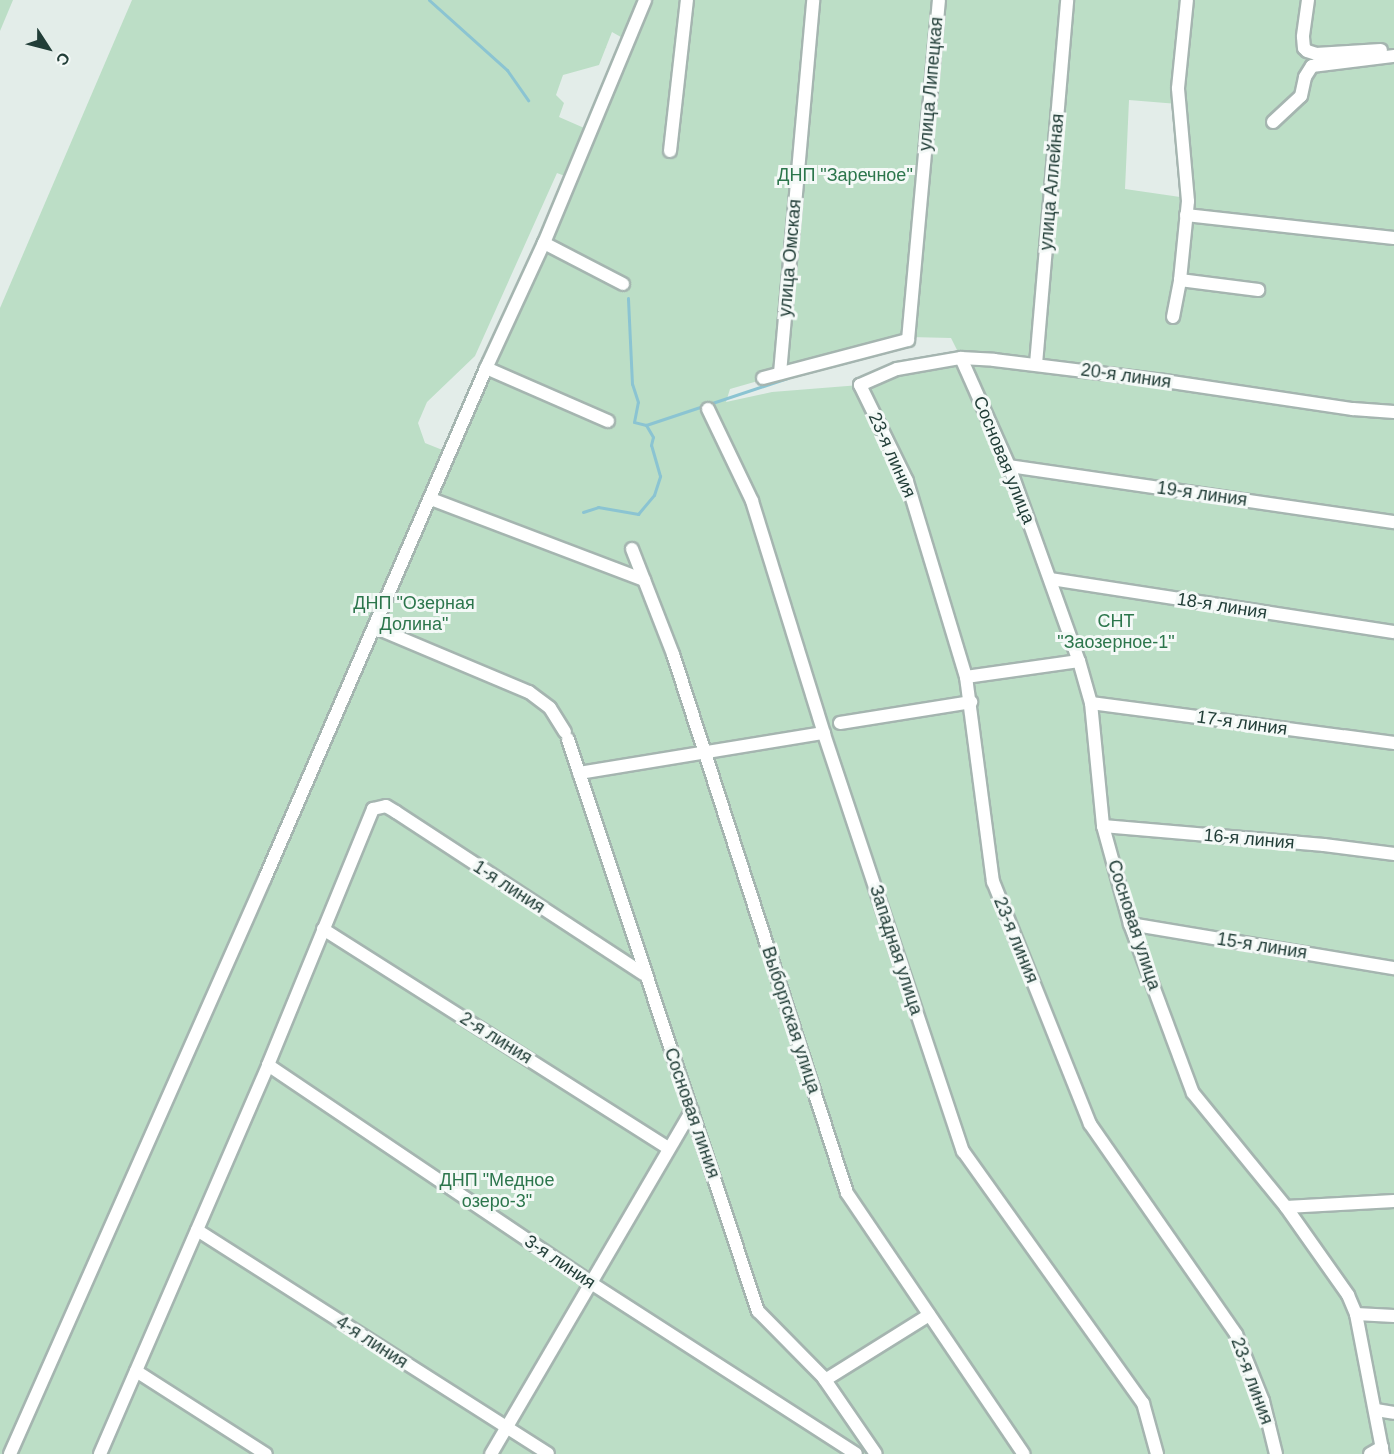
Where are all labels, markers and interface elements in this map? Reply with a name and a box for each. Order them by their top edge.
street label: улица Липецкая [914,16,948,152]
north arrow [18,18,78,78]
text: С [53,49,73,69]
street label: улица Аллейная [1035,113,1069,251]
park label: ДНП "Заречное" [777,164,913,186]
street label: улица Омская [774,198,806,318]
street label: 20-я линия [1079,359,1173,393]
street label: Сосновая улица [969,393,1039,527]
street label: 23-я линия [864,409,920,501]
street label: 19-я линия [1155,477,1249,511]
street label: 18-я линия [1175,588,1269,624]
park label: ДНП "Озерная Долина" [353,593,475,636]
park label: СНТ "Заозерное-1" [1057,611,1175,654]
street label: 17-я линия [1195,706,1289,740]
street label: 16-я линия [1203,824,1295,854]
street label: 1-я линия [469,856,549,918]
street label: Сосновая улица [1103,857,1165,993]
street label: Западная улица [865,882,927,1018]
street label: 23-я линия [989,894,1043,986]
street label: 15-я линия [1215,928,1309,964]
street label: Выборгская улица [757,944,825,1096]
street label: 2-я линия [456,1007,536,1069]
street label: Сосновая линия [660,1045,724,1181]
park label: ДНП "Медное озеро-3" [440,1170,554,1212]
street label: 3-я линия [520,1230,600,1294]
street label: 4-я линия [332,1311,412,1373]
street label: 23-я линия [1226,1335,1278,1427]

